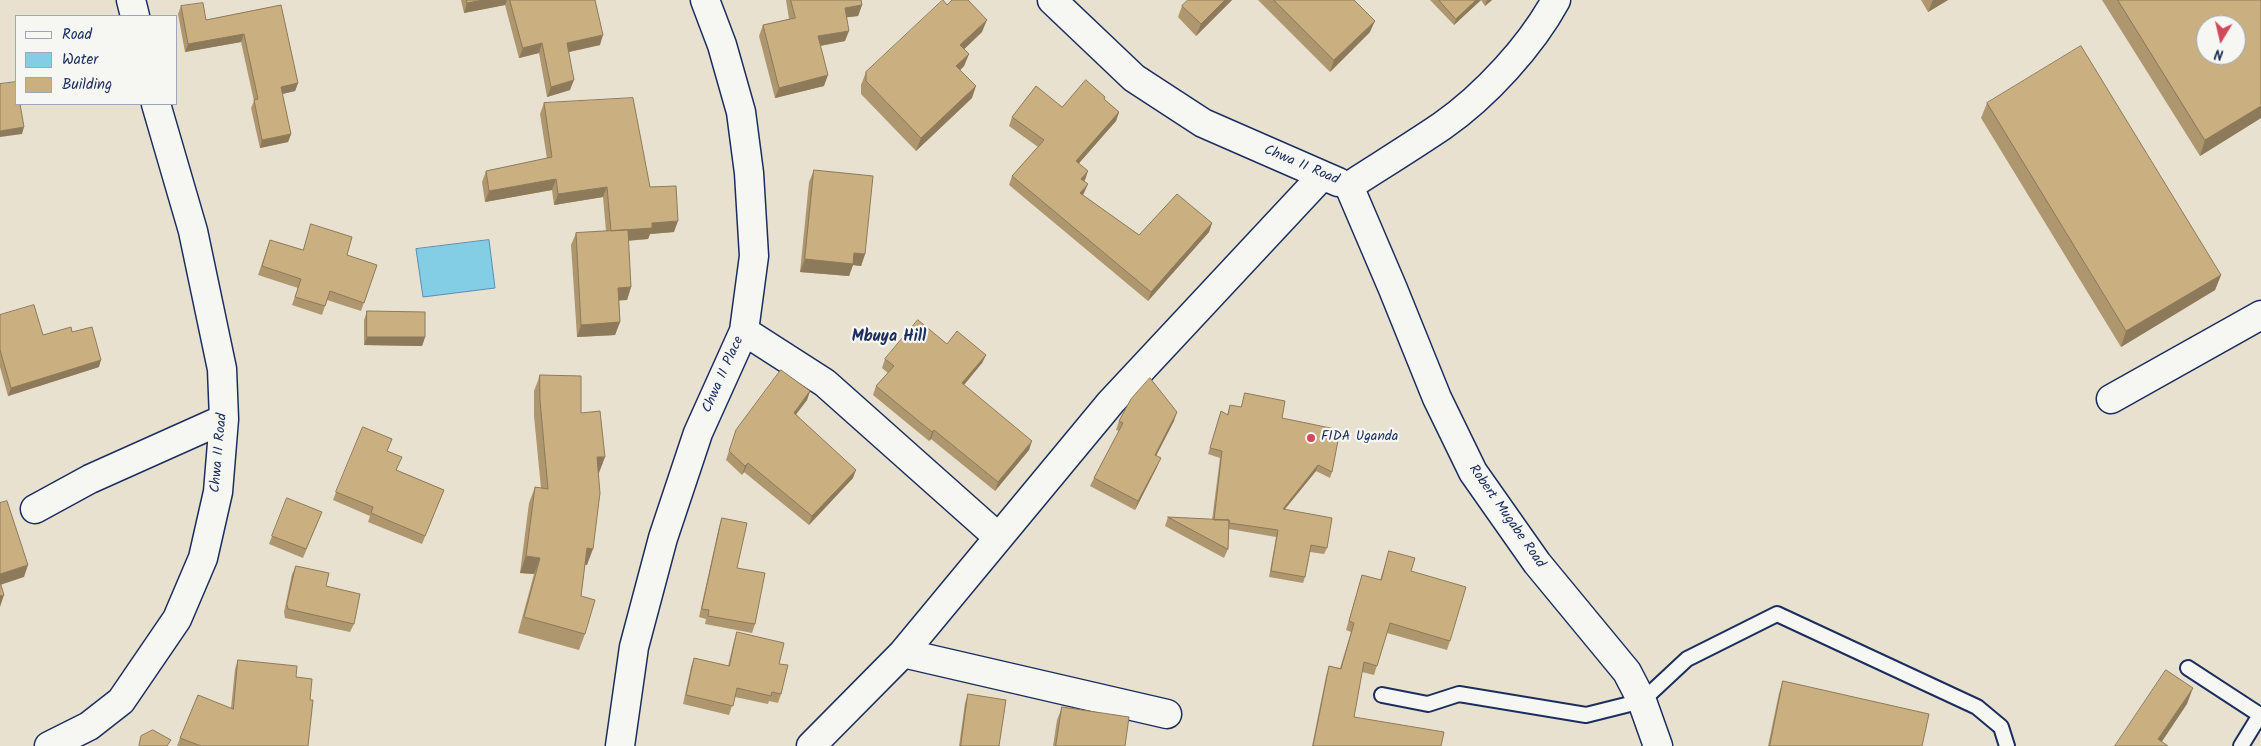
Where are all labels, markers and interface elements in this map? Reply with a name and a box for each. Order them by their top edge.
legend [15,15,178,105]
north arrow [2196,15,2246,65]
text: Road [62,23,92,47]
text: N [2213,42,2225,65]
text: Water [62,48,98,72]
text: Building [62,73,112,97]
street label: Chwa II Road [1261,143,1341,189]
district label: Mbuya Hill [852,328,926,348]
street label: Chwa II Place [700,334,748,416]
street label: Chwa II Road [208,412,232,494]
place label: FIDA Uganda [1321,430,1398,446]
marker: FIDA Uganda [1305,432,1317,444]
street label: Robert Mugabe Road [1464,462,1548,572]

